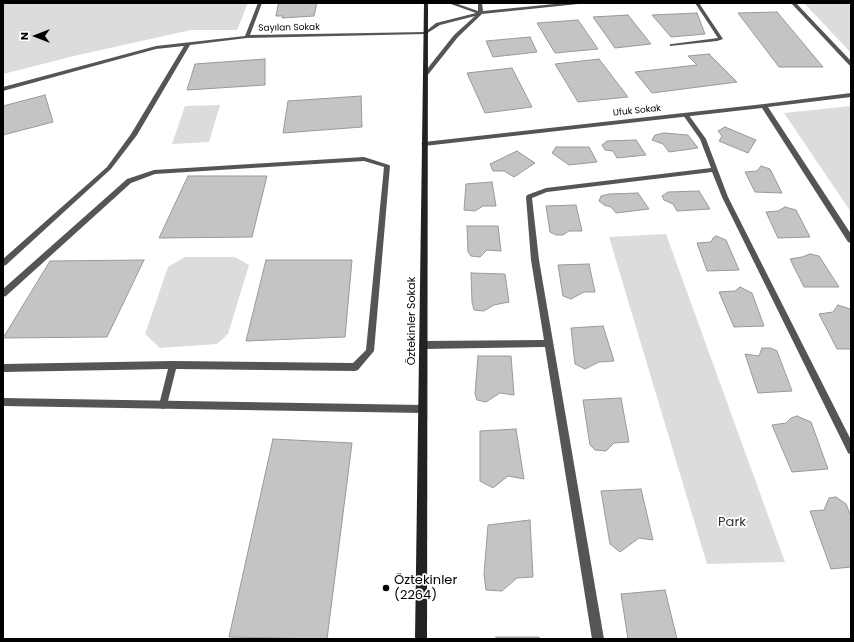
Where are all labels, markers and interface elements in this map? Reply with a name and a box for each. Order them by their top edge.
north arrow [16,16,56,56]
street label: Sayılan Sokak [258,22,320,34]
text: N [16,32,32,40]
street label: Ufuk Sokak [612,103,662,119]
street label: Öztekinler Sokak [405,277,419,365]
park label: Park [718,515,746,531]
place label: Öztekinler (2264) [394,573,457,604]
marker: Öztekinler (2264) [381,583,391,593]

